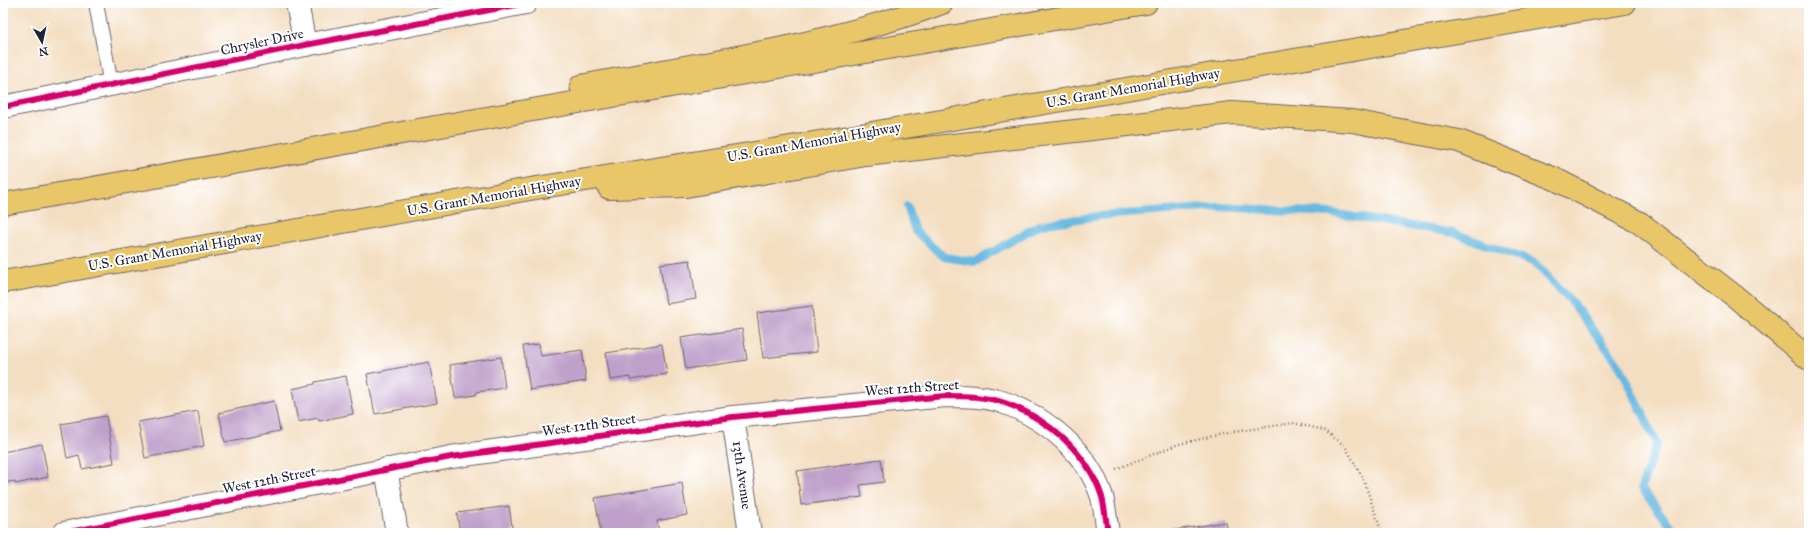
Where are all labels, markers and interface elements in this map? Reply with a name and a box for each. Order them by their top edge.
north arrow [22,22,62,62]
street label: Chrysler Drive [219,25,305,59]
text: N [37,44,49,59]
street label: U.S. Grant Memorial Highway [1045,64,1222,112]
street label: U.S. Grant Memorial Highway [726,118,903,166]
street label: U.S. Grant Memorial Highway [406,172,583,220]
street label: U.S. Grant Memorial Highway [87,227,264,275]
street label: West 12th Street [864,376,960,400]
street label: West 12th Street [541,410,637,440]
street label: 13th Avenue [729,440,755,510]
street label: West 12th Street [221,463,317,497]

